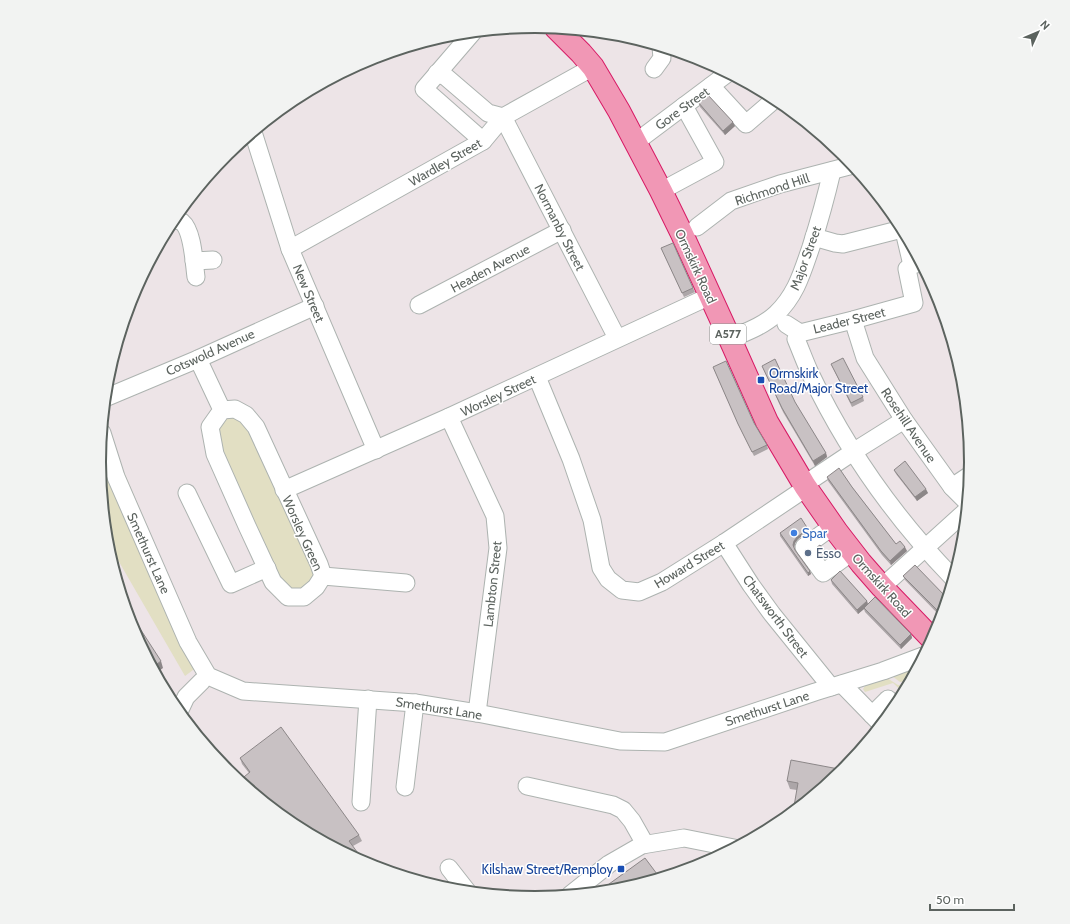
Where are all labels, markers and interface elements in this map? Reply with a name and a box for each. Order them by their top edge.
north arrow [1018,12,1058,52]
text: N [1037,17,1053,33]
street label: Gore Street [652,83,713,133]
street label: Wardley Street [406,134,485,189]
street label: Richmond Hill [733,169,811,209]
street label: Normanby Street [531,181,589,274]
street label: Major Street [786,223,825,293]
street label: Ormskirk Road [672,226,720,306]
street label: Headen Avenue [448,240,533,296]
street label: New Street [290,262,329,325]
street label: Leader Street [811,303,887,337]
road number: A577 [710,324,746,344]
street label: Cotswold Avenue [163,325,257,379]
place label: Ormskirk Road/Major Street [769,365,869,397]
street label: Worsley Street [458,370,539,419]
marker: Ormskirk Road/Major Street [756,375,766,385]
street label: Rosehill Avenue [878,385,940,466]
street label: Worsley Green [279,493,327,573]
street label: Smethurst Lane [124,510,174,596]
place label: Spar [802,525,828,541]
marker: Spar [789,528,799,538]
street label: Howard Street [651,536,728,591]
street label: Lambton Street [480,540,505,628]
place label: Esso [816,545,841,561]
marker: Esso [803,548,813,558]
street label: Ormskirk Road [849,550,915,620]
street label: Chatsworth Street [740,572,813,661]
street label: Smethurst Lane [723,687,811,729]
street label: Smethurst Lane [395,693,484,723]
place label: Kilshaw Street/Remploy [482,861,613,877]
marker: Kilshaw Street/Remploy [616,864,626,874]
scale bar [930,886,1014,912]
text: 50 m [936,892,964,907]

